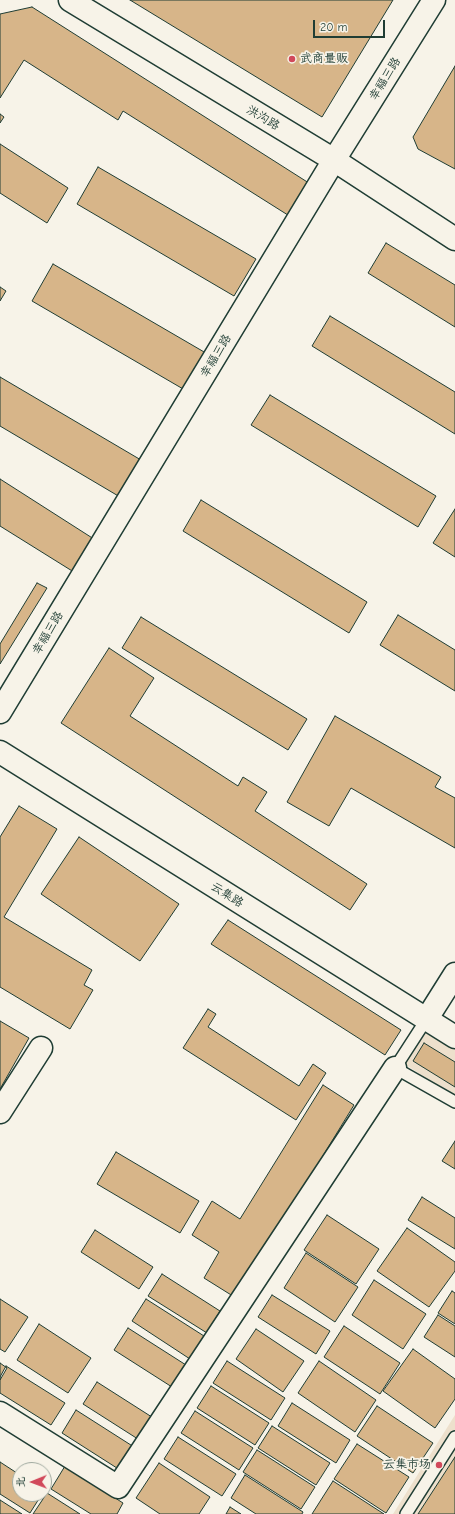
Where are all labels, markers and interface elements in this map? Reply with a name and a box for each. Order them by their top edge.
scale bar [315,12,387,38]
text: 20 m [320,20,348,34]
place label: 武商量贩 [300,52,348,66]
marker: 武商量贩 [287,54,297,64]
street label: 幸福三路 [366,55,404,103]
street label: 洪沟路 [244,103,282,133]
street label: 幸福三路 [197,332,235,380]
street label: 幸福三路 [29,609,67,657]
street label: 云集路 [208,879,246,911]
place label: 云集市场 [383,1458,431,1472]
marker: 云集市场 [434,1460,444,1470]
north arrow [12,1462,52,1502]
text: 北 [14,1477,27,1488]

